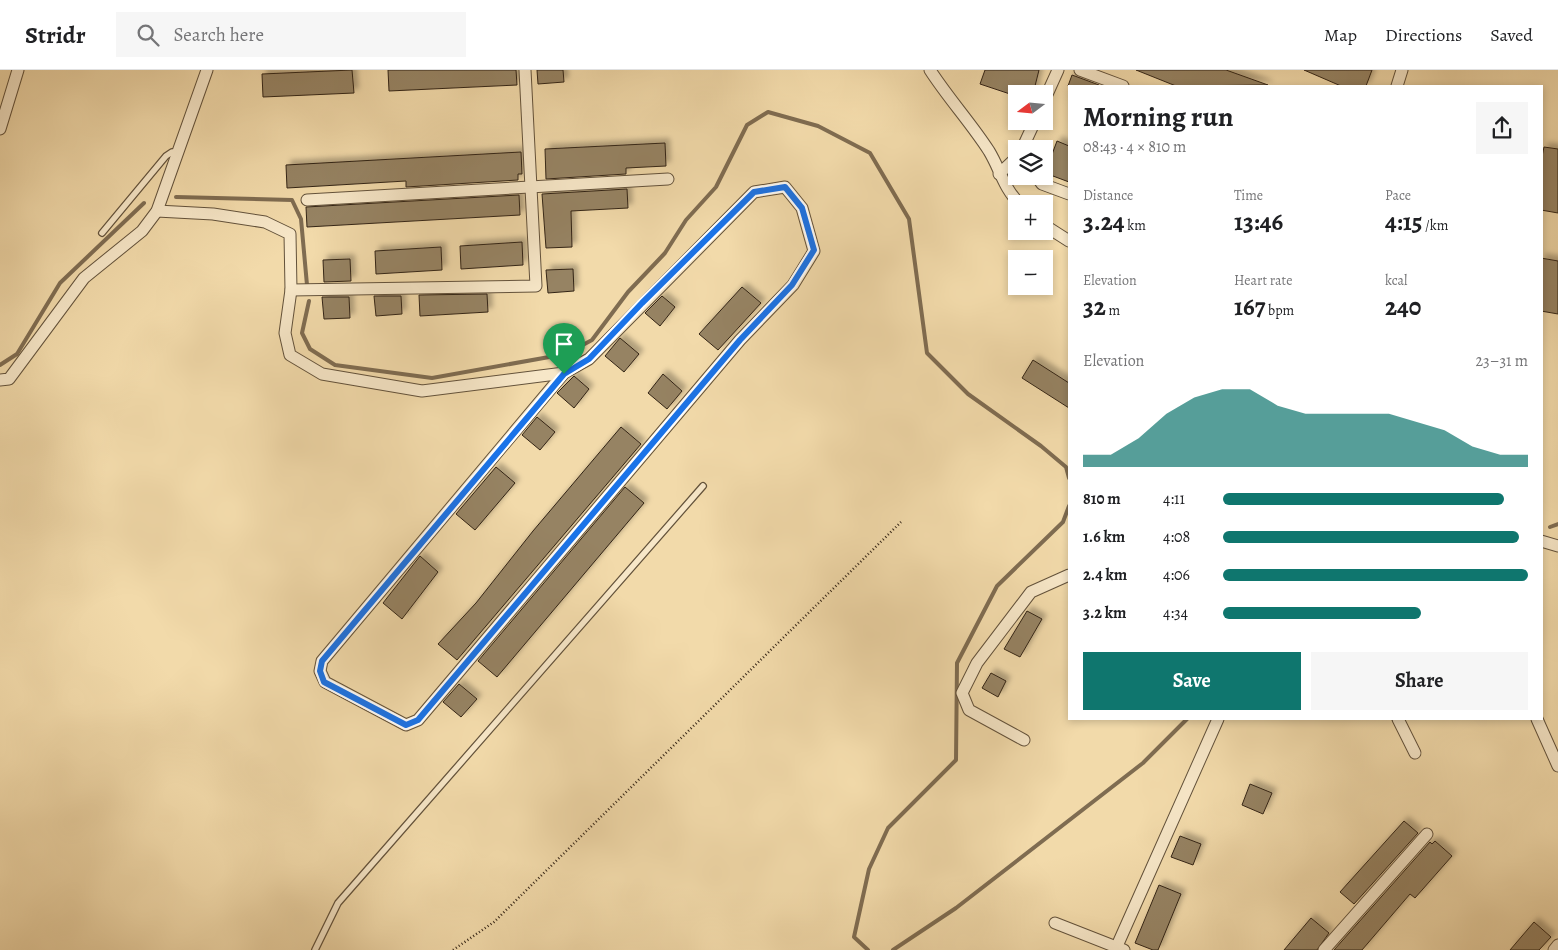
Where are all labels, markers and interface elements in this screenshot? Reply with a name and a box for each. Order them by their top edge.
search box [116,12,466,57]
text: Stridr [25,19,86,51]
icon: search [134,21,162,49]
text: Search here [174,22,264,48]
text: Map [1324,23,1357,47]
text: Directions [1385,23,1462,47]
text: Saved [1490,23,1533,47]
north arrow [1008,85,1052,130]
map controls [1008,85,1053,295]
text: Morning run [1083,98,1233,136]
button: share [1476,102,1528,154]
text: 08:43 · 4 × 810 m [1083,136,1186,158]
button: layers [1008,140,1053,185]
text: Distance [1083,186,1133,205]
text: Time [1234,186,1263,205]
text: Pace [1385,186,1411,205]
button: + [1008,195,1053,240]
text: 3.24 [1083,205,1124,239]
text: 13:46 [1234,205,1283,239]
text: 4:15 [1385,205,1422,239]
text: km [1124,216,1146,235]
text: /km [1422,216,1448,235]
button: − [1008,250,1053,295]
text: Elevation [1083,271,1137,290]
text: Heart rate [1234,271,1292,290]
text: kcal [1385,271,1407,290]
text: 32 [1083,290,1106,324]
text: 167 [1234,290,1265,324]
text: 240 [1385,290,1421,324]
text: m [1106,301,1120,320]
text: bpm [1265,301,1294,320]
pin [543,323,585,374]
icon: arrive [550,330,578,358]
text: Elevation [1083,350,1144,372]
text: 23–31 m [1475,350,1528,372]
text: 810 m [1083,488,1121,510]
text: 4:11 [1163,488,1185,510]
text: 1.6 km [1083,526,1125,548]
text: 4:08 [1163,526,1190,548]
text: 2.4 km [1083,564,1127,586]
text: 4:06 [1163,564,1190,586]
text: 3.2 km [1083,602,1126,624]
text: 4:34 [1163,602,1188,624]
button: Save [1083,652,1301,710]
button: Share [1311,652,1528,710]

